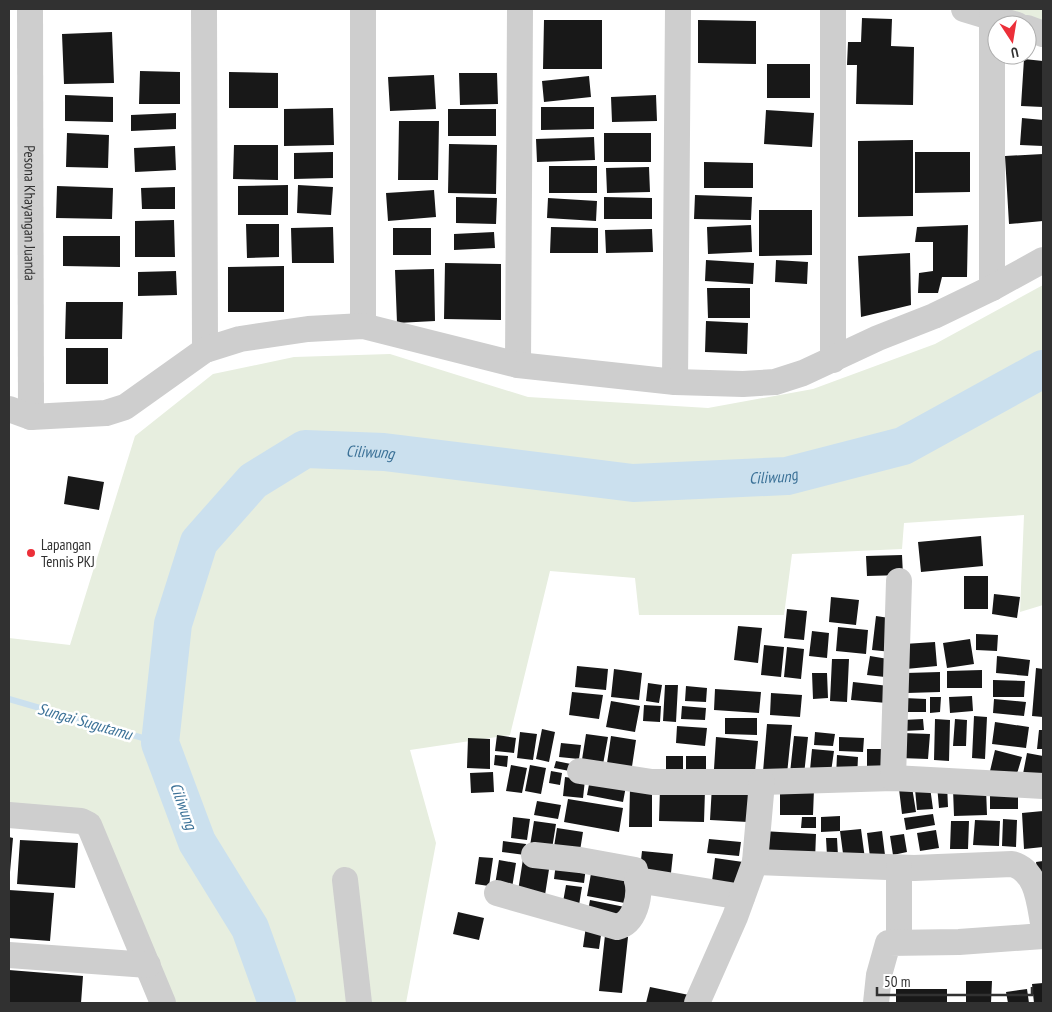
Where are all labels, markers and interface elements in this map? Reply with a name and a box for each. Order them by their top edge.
north arrow [987,15,1037,65]
text: U [1009,43,1020,62]
street label: Pesona Khayangan Juanda [21,145,40,281]
water label: Ciliwung [346,441,397,463]
water label: Ciliwung [749,463,801,488]
place label: Lapangan Tennis PKJ [41,535,95,571]
marker: Lapangan Tennis PKJ [25,547,37,559]
water label: Sungai Sugutamu [36,698,135,744]
water label: Ciliwung [166,780,202,833]
scale bar [877,964,1032,996]
text: 50 m [884,972,910,991]

